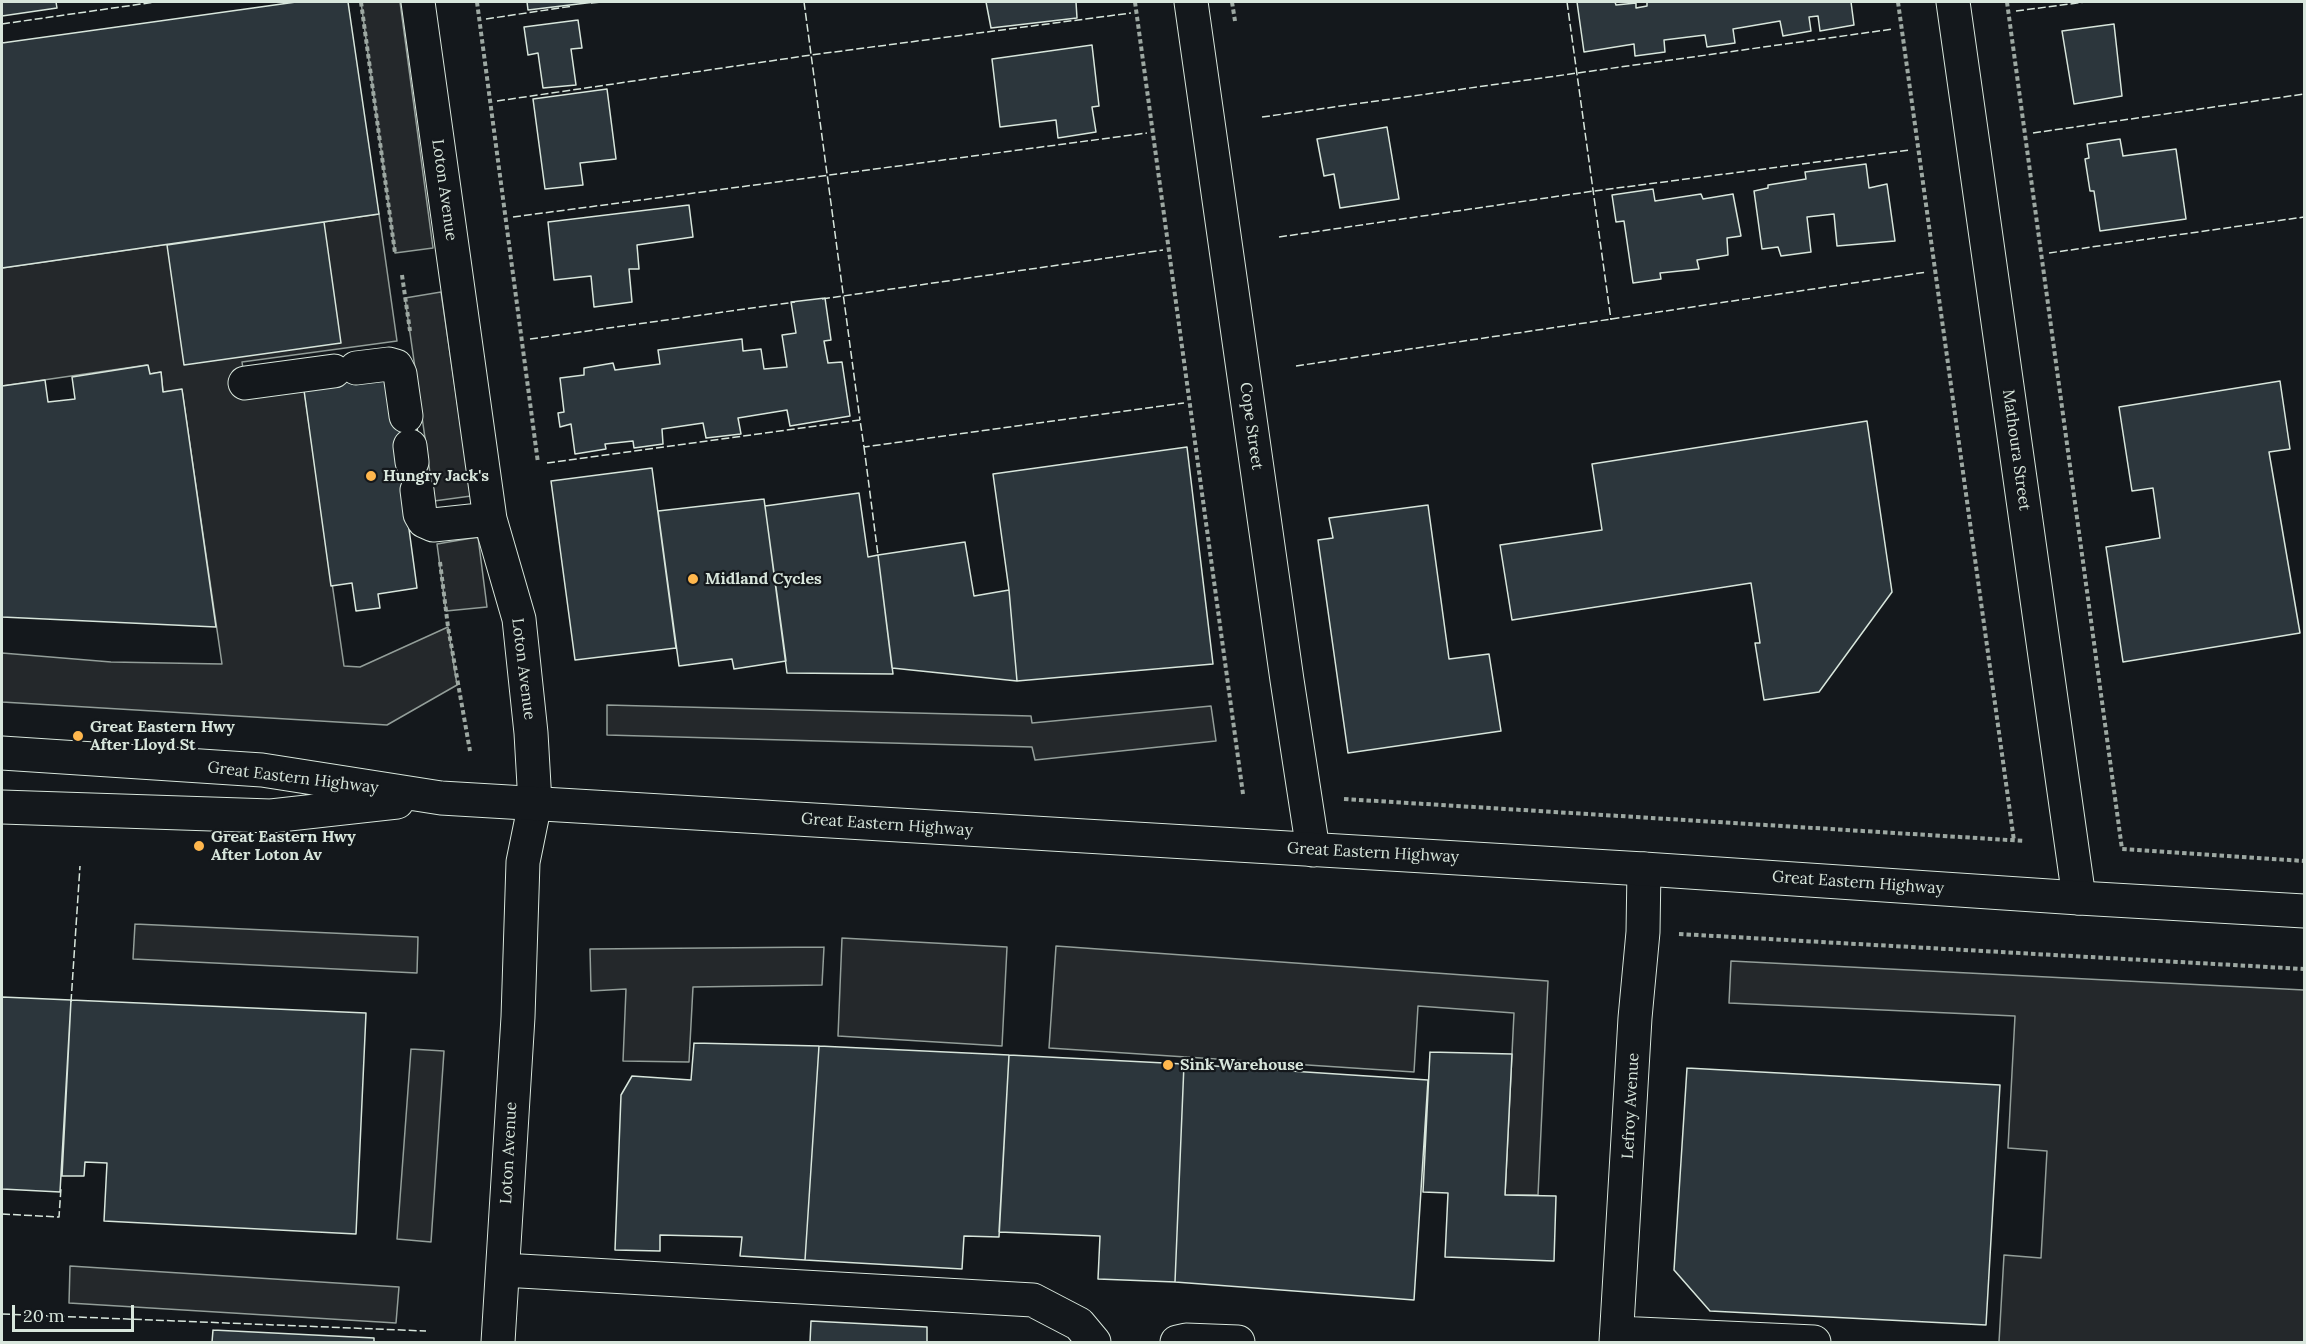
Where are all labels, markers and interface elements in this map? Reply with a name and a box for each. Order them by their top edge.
street label: Loton Avenue [427,138,461,242]
street label: Cope Street [1235,381,1267,471]
street label: Mathoura Street [1998,388,2034,512]
place label: Hungry Jack's [383,466,489,486]
marker: Hungry Jack's [364,469,378,483]
place label: Midland Cycles [705,569,822,589]
marker: Midland Cycles [686,572,700,586]
street label: Loton Avenue [507,617,539,721]
place label: Great Eastern Hwy After Lloyd St [90,717,235,755]
marker: Great Eastern Hwy After Lloyd St [71,729,85,743]
street label: Great Eastern Highway [206,758,380,798]
street label: Great Eastern Highway [800,809,974,841]
place label: Great Eastern Hwy After Loton Av [211,827,356,865]
marker: Great Eastern Hwy After Loton Av [192,839,206,853]
street label: Great Eastern Highway [1286,839,1460,867]
street label: Great Eastern Highway [1771,867,1945,899]
street label: Lefroy Avenue [1619,1052,1643,1160]
place label: Sink Warehouse [1180,1055,1304,1075]
marker: Sink Warehouse [1161,1058,1175,1072]
street label: Loton Avenue [497,1101,521,1205]
scale bar [15,1293,136,1331]
text: 20 m [23,1304,65,1327]

